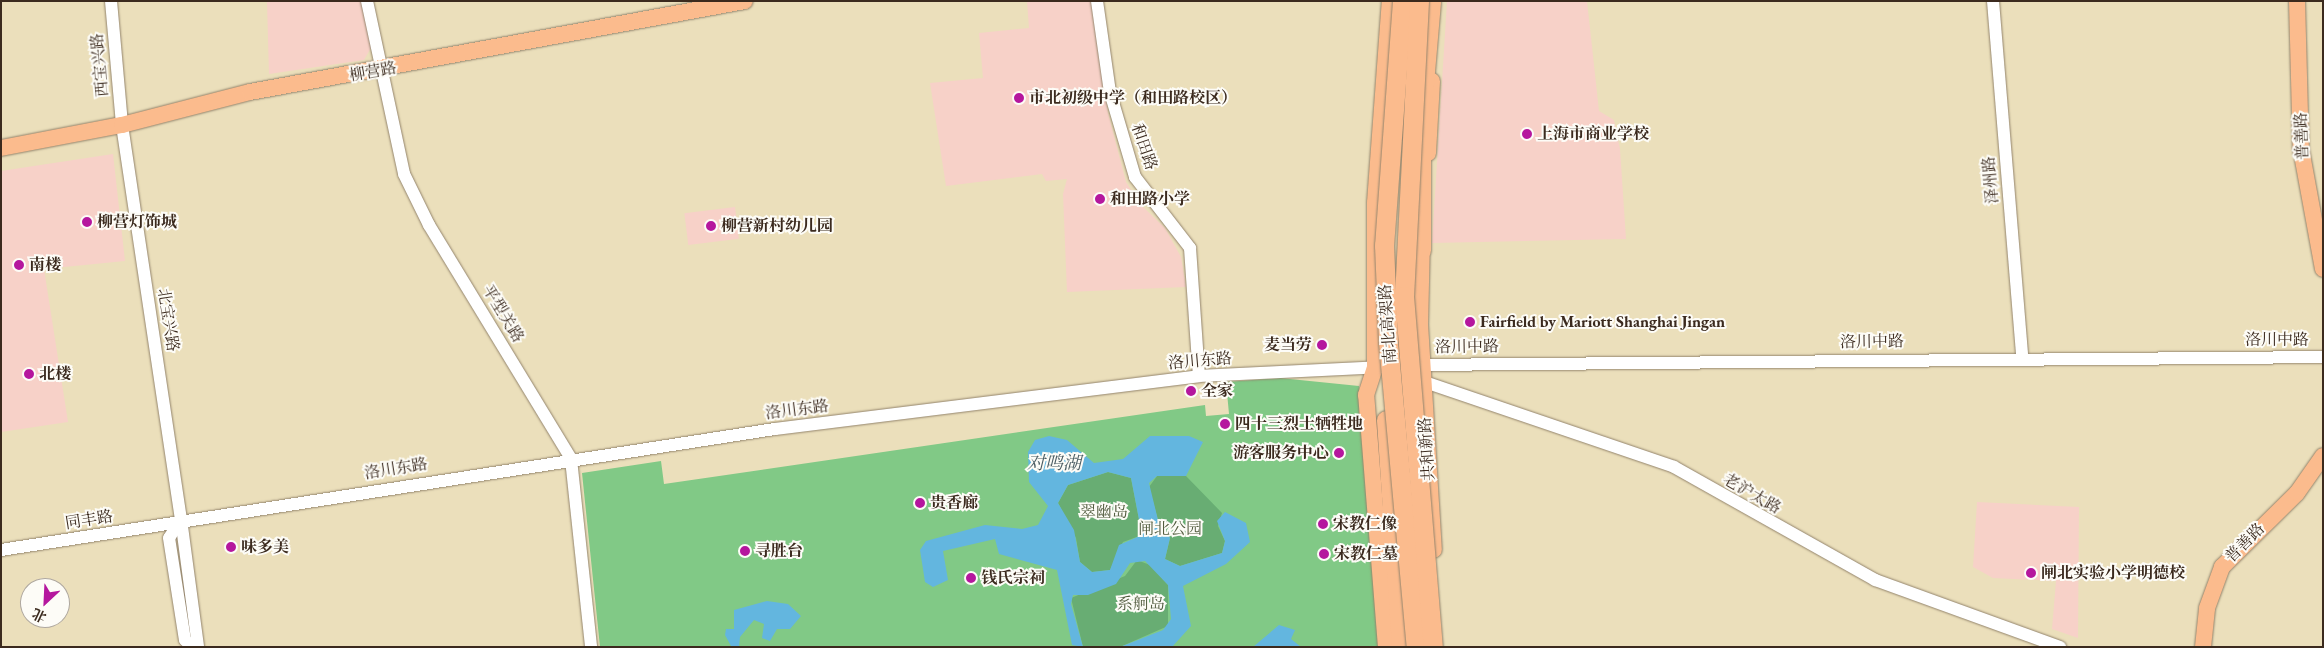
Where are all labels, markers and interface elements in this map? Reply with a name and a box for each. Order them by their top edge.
street label: 西宝兴路 [88,32,112,98]
street label: 柳营路 [348,58,398,86]
place label: 市北初级中学（和田路校区） [1029,88,1237,108]
marker: 市北初级中学（和田路校区） [1013,92,1025,104]
street label: 普善路 [2292,112,2312,160]
street label: 和田路 [1127,121,1161,173]
place label: 上海市商业学校 [1537,124,1649,144]
marker: 上海市商业学校 [1521,128,1533,140]
street label: 泽州路 [1979,155,2003,205]
place label: 和田路小学 [1110,189,1190,209]
marker: 和田路小学 [1094,193,1106,205]
place label: 柳营灯饰城 [97,212,177,232]
marker: 柳营灯饰城 [81,216,93,228]
place label: 柳营新村幼儿园 [721,216,833,236]
marker: 柳营新村幼儿园 [705,220,717,232]
place label: 南楼 [29,255,61,275]
marker: 南楼 [13,259,25,271]
street label: 平型关路 [478,282,528,346]
street label: 南北高架路 [1376,283,1400,365]
street label: 北宝兴路 [154,287,182,353]
place label: Fairfield by Mariott Shanghai Jingan [1480,312,1725,332]
marker: Fairfield by Mariott Shanghai Jingan [1464,316,1476,328]
street label: 洛川中路 [2245,330,2309,350]
street label: 洛川中路 [1840,332,1904,352]
place label: 麦当劳 [1264,335,1312,355]
street label: 洛川中路 [1435,337,1499,357]
marker: 麦当劳 [1316,339,1328,351]
street label: 洛川东路 [1167,349,1233,373]
place label: 北楼 [39,364,71,384]
marker: 北楼 [23,368,35,380]
place label: 全家 [1201,381,1233,401]
marker: 全家 [1185,385,1197,397]
street label: 洛川东路 [764,397,830,423]
place label: 四十三烈士牺牲地 [1235,414,1363,434]
street label: 共和新路 [1415,416,1439,482]
marker: 四十三烈士牺牲地 [1219,418,1231,430]
place label: 游客服务中心 [1233,443,1329,463]
marker: 游客服务中心 [1333,447,1345,459]
water label: 对鸣湖 [1027,452,1081,474]
street label: 洛川东路 [363,455,429,483]
street label: 老沪太路 [1719,470,1785,518]
place label: 贵香廊 [930,493,978,513]
marker: 贵香廊 [914,497,926,509]
park label: 翠幽岛 [1080,502,1128,522]
street label: 同丰路 [64,507,114,533]
place label: 宋教仁像 [1333,514,1397,534]
marker: 宋教仁像 [1317,518,1329,530]
park label: 闸北公园 [1138,519,1202,539]
street label: 普善路 [2221,519,2269,567]
place label: 味多美 [241,537,289,557]
marker: 味多美 [225,541,237,553]
place label: 寻胜台 [755,541,803,561]
place label: 宋教仁墓 [1334,544,1398,564]
marker: 寻胜台 [739,545,751,557]
marker: 宋教仁墓 [1318,548,1330,560]
place label: 闸北实验小学明德校 [2041,563,2185,583]
marker: 闸北实验小学明德校 [2025,567,2037,579]
place label: 钱氏宗祠 [981,568,1045,588]
marker: 钱氏宗祠 [965,572,977,584]
north arrow [20,578,70,628]
park label: 系舸岛 [1117,594,1165,614]
text: 北 [29,605,49,627]

